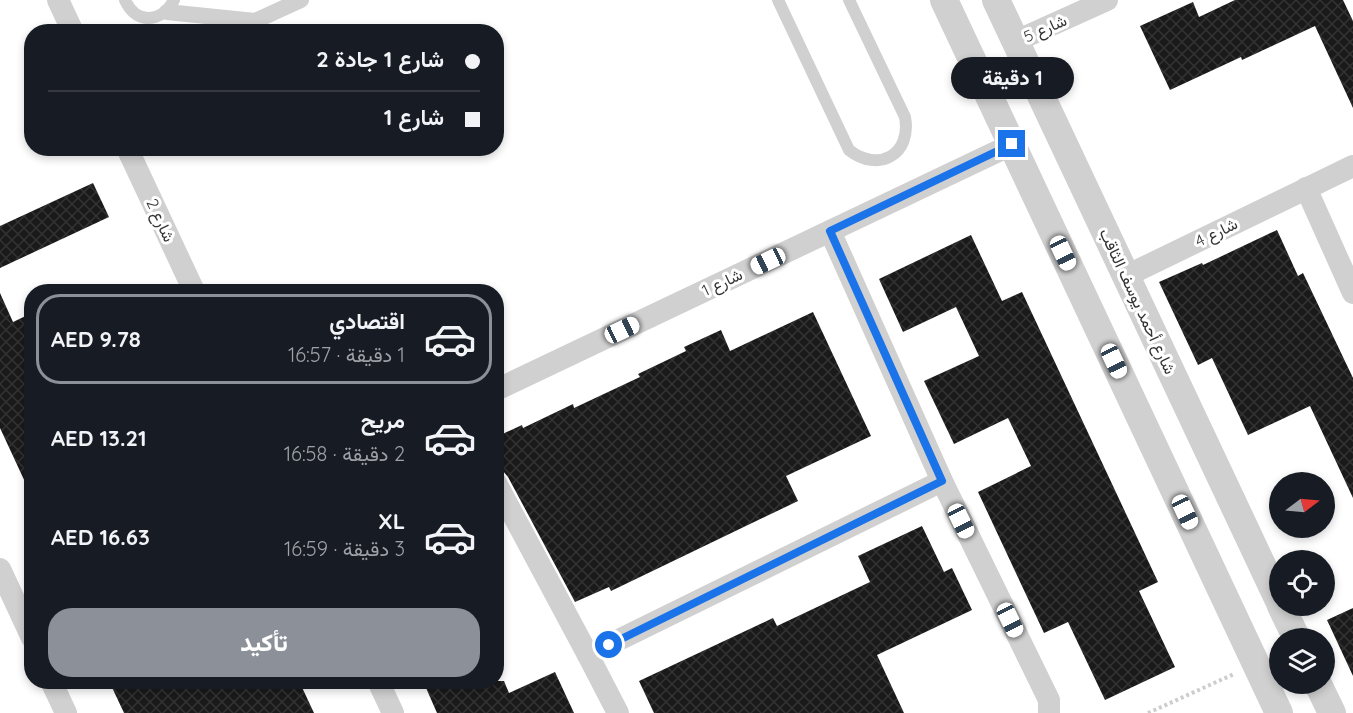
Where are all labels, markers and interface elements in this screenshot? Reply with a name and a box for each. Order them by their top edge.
street label: شارع 5 [1020,10,1071,48]
text: شارع 1 جادة 2 [316,45,444,73]
callout: 1 دقيقة [950,57,1074,99]
text: 1 دقيقة [982,65,1043,90]
text: شارع 1 [384,103,444,131]
route end [998,130,1025,157]
street label: شارع 2 [141,195,180,246]
street label: شارع 4 [1191,213,1241,253]
street label: شارع أحمد يوسف الثاقب [1094,225,1181,378]
car [1047,233,1079,273]
car [748,245,788,277]
street label: شارع 1 [699,264,746,302]
text: اقتصادي [329,307,405,335]
icon: car [423,312,477,366]
car [602,314,642,346]
text: AED 9.78 [51,325,141,353]
car [1098,341,1130,381]
text: 1 دقيقة · 16:57 [288,342,405,367]
text: مريح [361,406,405,434]
icon: car [423,411,477,465]
text: AED 13.21 [51,424,146,452]
text: 2 دقيقة · 16:58 [284,441,405,466]
north arrow [1269,472,1335,538]
map controls [1269,472,1335,694]
car [1169,492,1201,532]
car [945,501,977,541]
text: XL [378,507,405,535]
icon: car [423,510,477,564]
text: AED 16.63 [51,523,150,551]
text: 3 دقيقة · 16:59 [284,536,405,561]
button: locate [1269,550,1335,616]
car [994,600,1026,640]
button: تأكيد [48,608,480,677]
button: layers [1269,628,1335,694]
route start [595,631,622,658]

